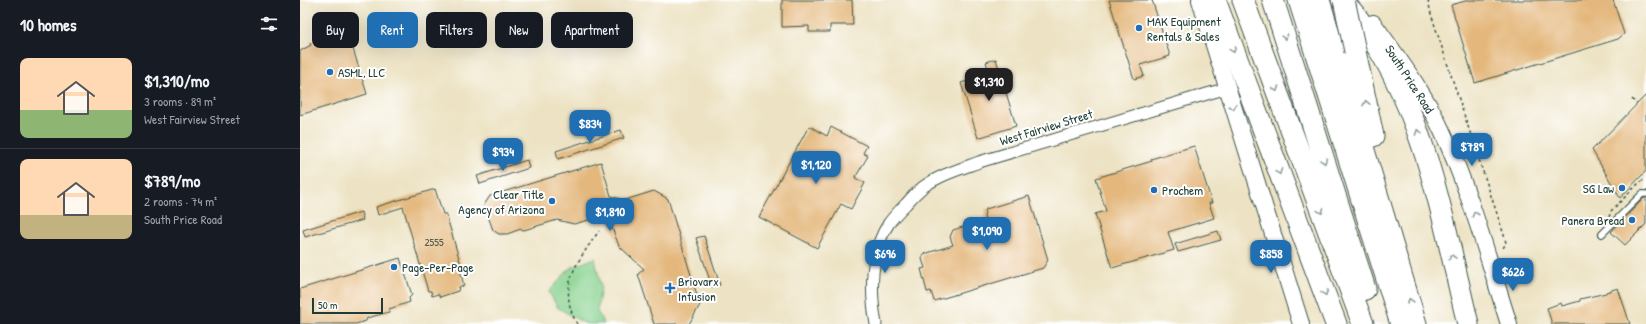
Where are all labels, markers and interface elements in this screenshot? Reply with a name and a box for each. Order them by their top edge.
chip: Buy [312,12,359,48]
chip: Rent [367,12,418,48]
chip: Filters [426,12,487,48]
chip: New [495,12,543,48]
chip: Apartment [551,12,633,48]
place label: MAK Equipment Rentals & Sales [1147,12,1221,45]
text: 10 homes [20,13,77,36]
icon: filters [258,13,280,35]
marker: MAK Equipment Rentals & Sales [1134,23,1144,33]
one-way arrow [1280,34,1289,41]
street label: South Price Road [1381,41,1439,117]
one-way arrow [1229,46,1237,53]
place label: ASML, LLC [338,63,385,81]
marker: ASML, LLC [325,67,335,77]
pin: $1,310 [956,68,1022,102]
text: $1,310/mo [144,69,209,92]
text: $1,310 [974,72,1004,90]
icon: home [52,74,100,122]
one-way arrow [1272,85,1280,92]
text: 3 rooms · 89 m² [144,92,216,110]
one-way arrow [1363,100,1371,106]
one-way arrow [1228,103,1237,110]
street label: West Fairview Street [997,104,1095,150]
text: West Fairview Street [144,110,240,128]
pin: $834 [566,110,614,144]
text: $834 [579,114,601,132]
one-way arrow [1414,128,1422,135]
pin: $789 [1448,133,1496,167]
text: $789 [1460,137,1484,155]
pin: $934 [479,138,527,172]
text: $934 [492,142,514,160]
pin: $1,120 [783,151,849,185]
text: $1,120 [801,155,831,173]
one-way arrow [1319,158,1328,165]
one-way arrow [1274,168,1282,175]
text: $789/mo [144,169,200,192]
icon: home [52,175,100,223]
place label: SG Law [1583,179,1614,197]
place label: Prochem [1162,181,1203,199]
marker: SG Law [1617,183,1627,193]
place label: Clear Title Agency of Arizona [458,185,544,218]
marker: Prochem [1149,185,1159,195]
text: 2 rooms · 74 m² [144,192,217,210]
marker: Clear Title Agency of Arizona [547,196,557,206]
pin: $1,810 [577,198,643,232]
text: $1,810 [595,202,625,220]
one-way arrow [1317,207,1325,214]
text: South Price Road [144,210,222,228]
one-way arrow [1471,211,1480,218]
place label: Panera Bread [1562,211,1624,229]
marker: Panera Bread [1627,215,1637,225]
pin: $1,090 [954,217,1020,251]
text: $1,090 [972,221,1002,239]
house number: 2555 [424,235,444,249]
pin: $696 [861,240,909,274]
pin: $858 [1247,240,1295,274]
text: $696 [874,244,896,262]
text: $858 [1259,244,1283,262]
one-way arrow [1448,254,1457,261]
place label: Page-Per-Page [402,258,474,276]
pin: $626 [1489,258,1537,292]
marker: Page-Per-Page [389,262,399,272]
text: $626 [1501,262,1525,280]
place label: Briovarx Infusion [678,272,719,305]
marker: Briovarx Infusion [665,283,675,293]
one-way arrow [1320,290,1328,297]
scale bar [312,296,383,315]
text: 50 m [318,298,338,312]
one-way arrow [1406,298,1415,305]

